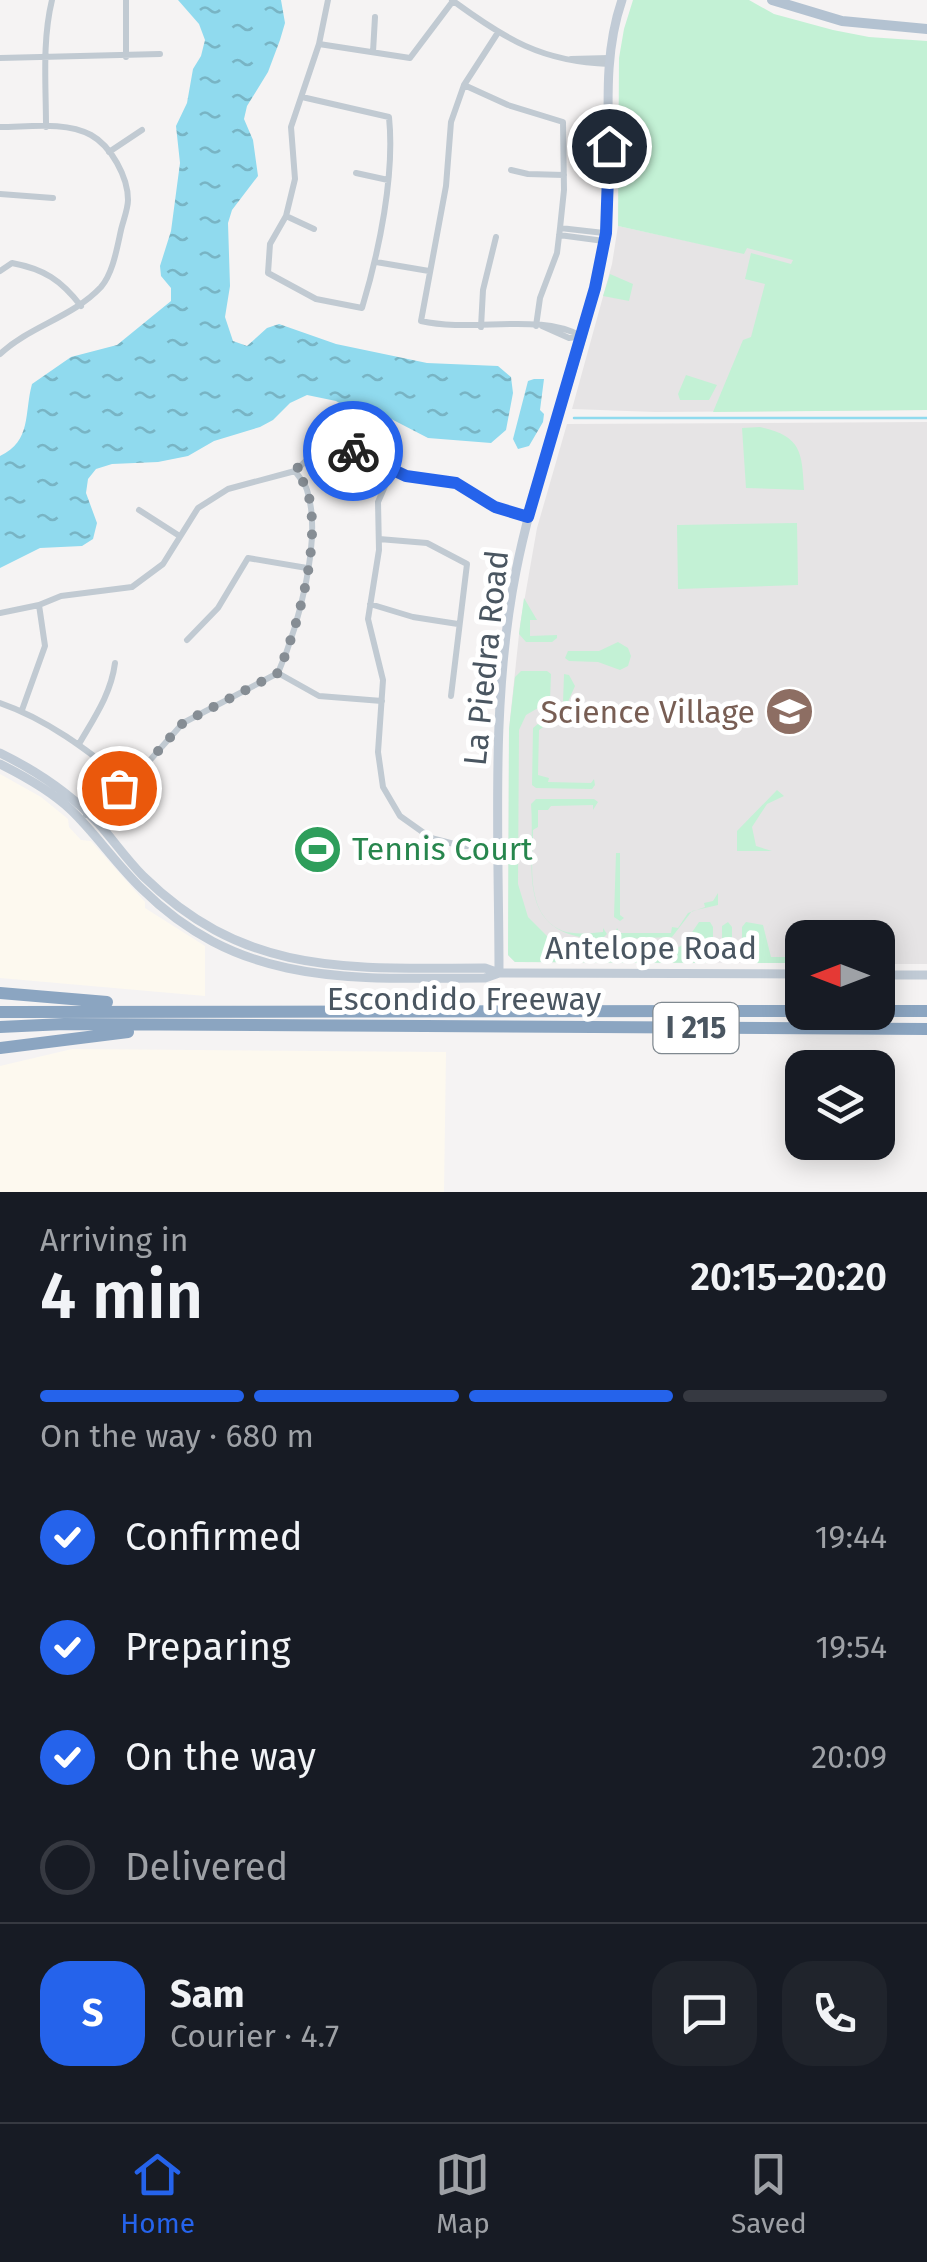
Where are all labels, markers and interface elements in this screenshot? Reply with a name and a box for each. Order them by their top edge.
pin [567,104,652,189]
icon: home [582,119,637,174]
courier [303,401,403,501]
icon: bike [326,424,381,479]
street label: La Piedra Road [456,548,516,768]
school or university icon: Science Village [764,686,816,738]
place label: Science Village [540,693,755,731]
pin [77,746,162,831]
icon: bag [92,761,147,816]
sports icon: Tennis Court [291,823,343,875]
place label: Tennis Court [352,830,533,868]
north arrow [785,920,895,1030]
map controls [785,920,895,1160]
street label: Antelope Road [545,929,757,967]
street label: Escondido Freeway [327,980,602,1018]
road number: I 215 [654,1003,738,1053]
button: layers [785,1050,895,1160]
text: Arriving in [40,1221,188,1259]
text: 20:15–20:20 [691,1254,887,1300]
text: 4 min [40,1257,203,1335]
text: On the way · 680 m [40,1417,314,1455]
icon: check [40,1510,95,1565]
text: Confirmed [125,1514,303,1560]
text: 19:44 [815,1518,887,1556]
icon: check [40,1620,95,1675]
text: Preparing [125,1624,291,1670]
text: 19:54 [815,1628,887,1666]
icon: check [40,1730,95,1785]
text: On the way [125,1734,316,1780]
text: 20:09 [811,1738,887,1776]
text: Delivered [125,1844,288,1890]
button: chat [652,1961,757,2066]
button: phone [782,1961,887,2066]
text: Sam [170,1971,245,2017]
text: S [82,1990,103,2036]
text: Courier · 4.7 [170,2017,339,2055]
tab: Home [120,2147,195,2240]
tab: Map [435,2147,490,2240]
tab: Saved [731,2147,807,2240]

